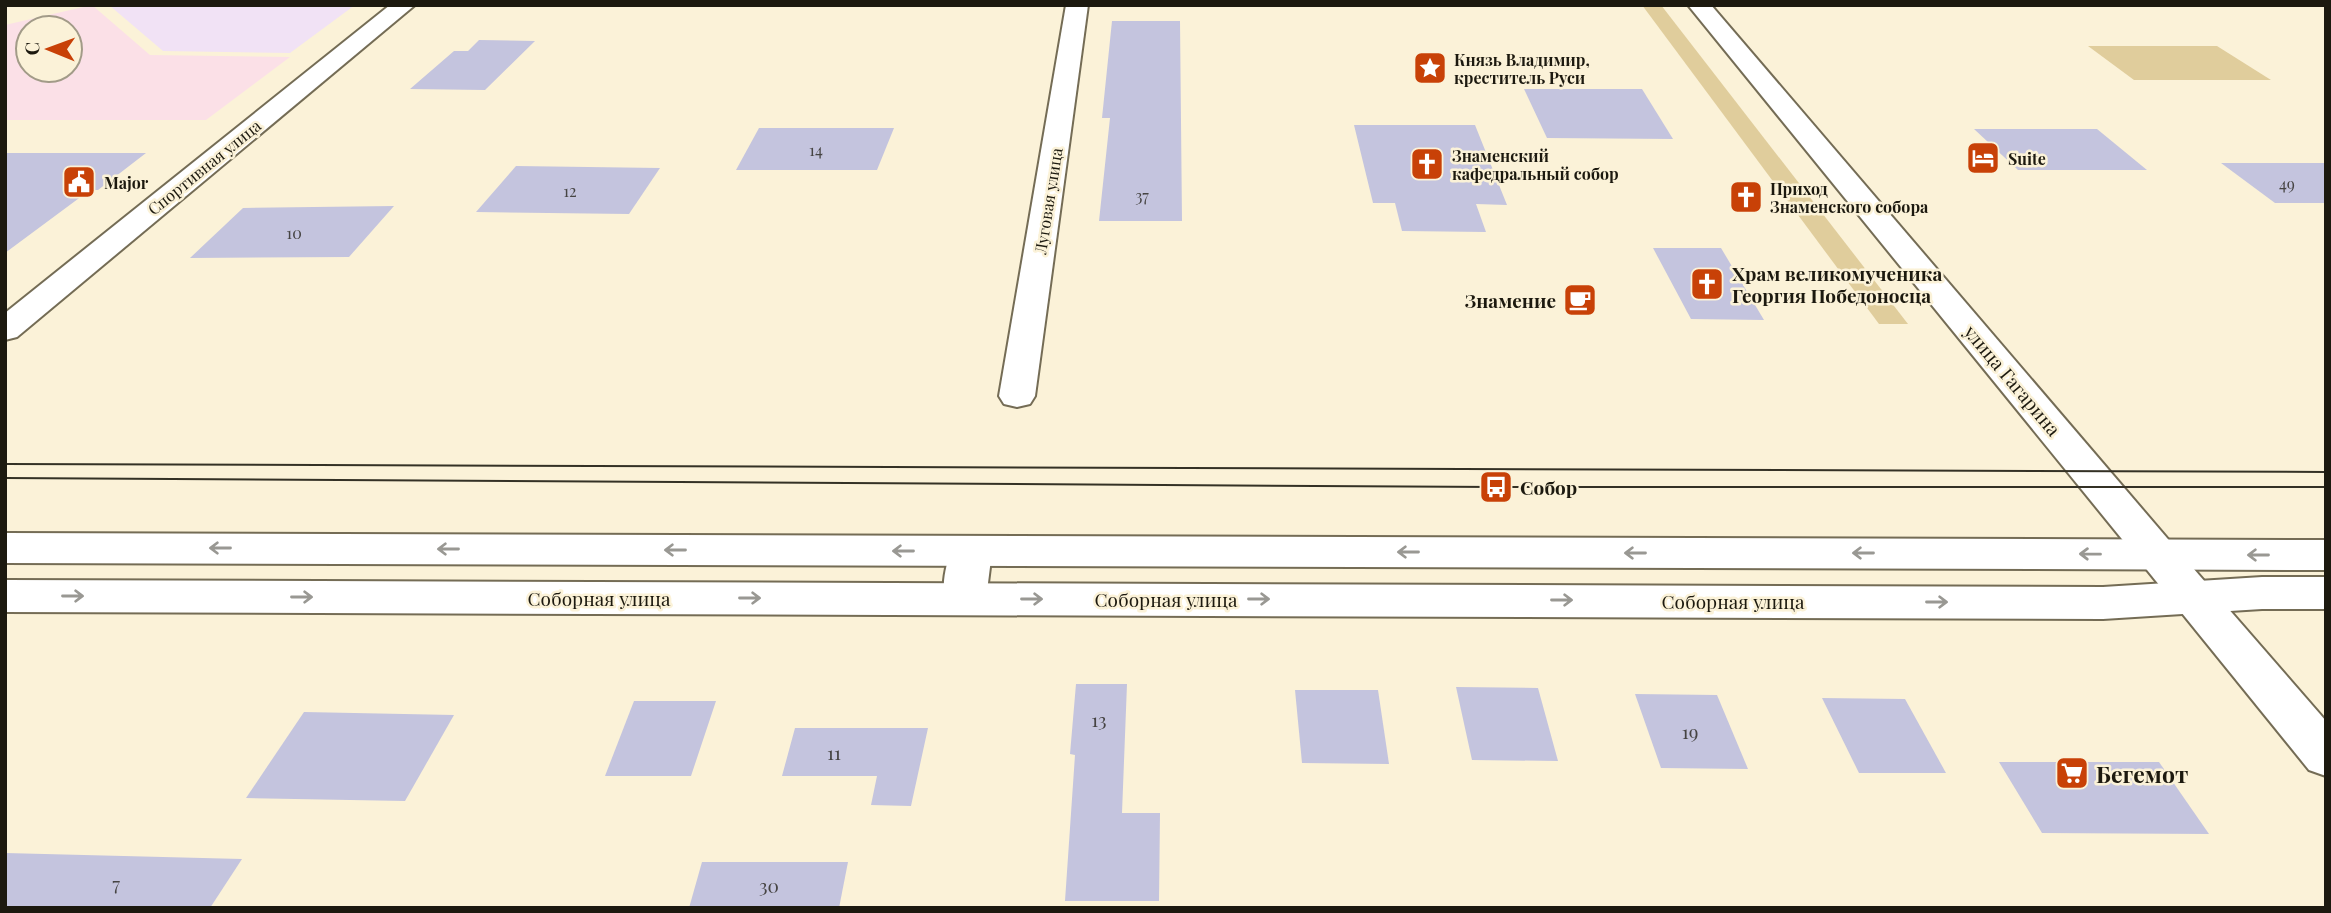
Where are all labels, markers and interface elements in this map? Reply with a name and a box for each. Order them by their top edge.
north arrow [14,14,84,84]
text: С [18,42,44,56]
place icon: Князь Владимир, креститель Руси [1411,49,1449,87]
place label: Князь Владимир, креститель Руси [1454,49,1590,88]
street label: Спортивная улица [143,115,265,219]
house number: 14 [809,139,823,160]
hotel icon: Suite [1964,139,2002,177]
church icon: Знаменский кафедральный собор [1408,145,1446,183]
place label: Знаменский кафедральный собор [1452,145,1619,184]
street label: Луговая улица [1029,146,1067,257]
place label: Suite [2008,148,2046,169]
public building icon: Major [60,163,98,201]
place label: Major [104,172,149,193]
house number: 49 [2279,173,2295,194]
church icon: Приход Знаменского собора [1727,178,1765,216]
place label: Приход Знаменского собора [1770,178,1929,217]
house number: 12 [563,180,577,201]
house number: 37 [1135,185,1149,206]
house number: 10 [286,222,302,243]
place label: Храм великомученика Георгия Победоносца [1732,260,1942,308]
church icon: Храм великомученика Георгия Победоносца [1688,265,1726,303]
cafe icon: Знамение [1561,281,1599,319]
place label: Знамение [1465,287,1556,313]
street label: улица Гагарина [1958,318,2067,441]
bus stop icon: Собор [1477,468,1515,506]
place label: Собор [1520,474,1577,500]
one-way arrow [209,541,232,555]
one-way arrow [436,542,459,556]
one-way arrow [664,543,687,557]
one-way arrow [891,544,914,558]
one-way arrow [1396,545,1419,559]
one-way arrow [1624,546,1647,560]
one-way arrow [1851,546,1874,560]
one-way arrow [2079,547,2102,561]
one-way arrow [2246,548,2269,562]
street label: Соборная улица [528,585,671,611]
street label: Соборная улица [1095,586,1238,612]
street label: Соборная улица [1662,588,1805,614]
one-way arrow [62,589,85,603]
one-way arrow [290,590,313,604]
one-way arrow [738,591,761,605]
one-way arrow [1020,592,1043,606]
one-way arrow [1248,593,1271,606]
one-way arrow [1550,594,1573,607]
one-way arrow [1925,595,1948,609]
house number: 13 [1091,706,1107,732]
house number: 19 [1682,718,1698,744]
house number: 11 [827,739,841,765]
supermarket icon: Бегемот [2053,754,2091,792]
place label: Бегемот [2096,758,2188,789]
house number: 7 [112,870,120,896]
house number: 30 [759,872,779,898]

